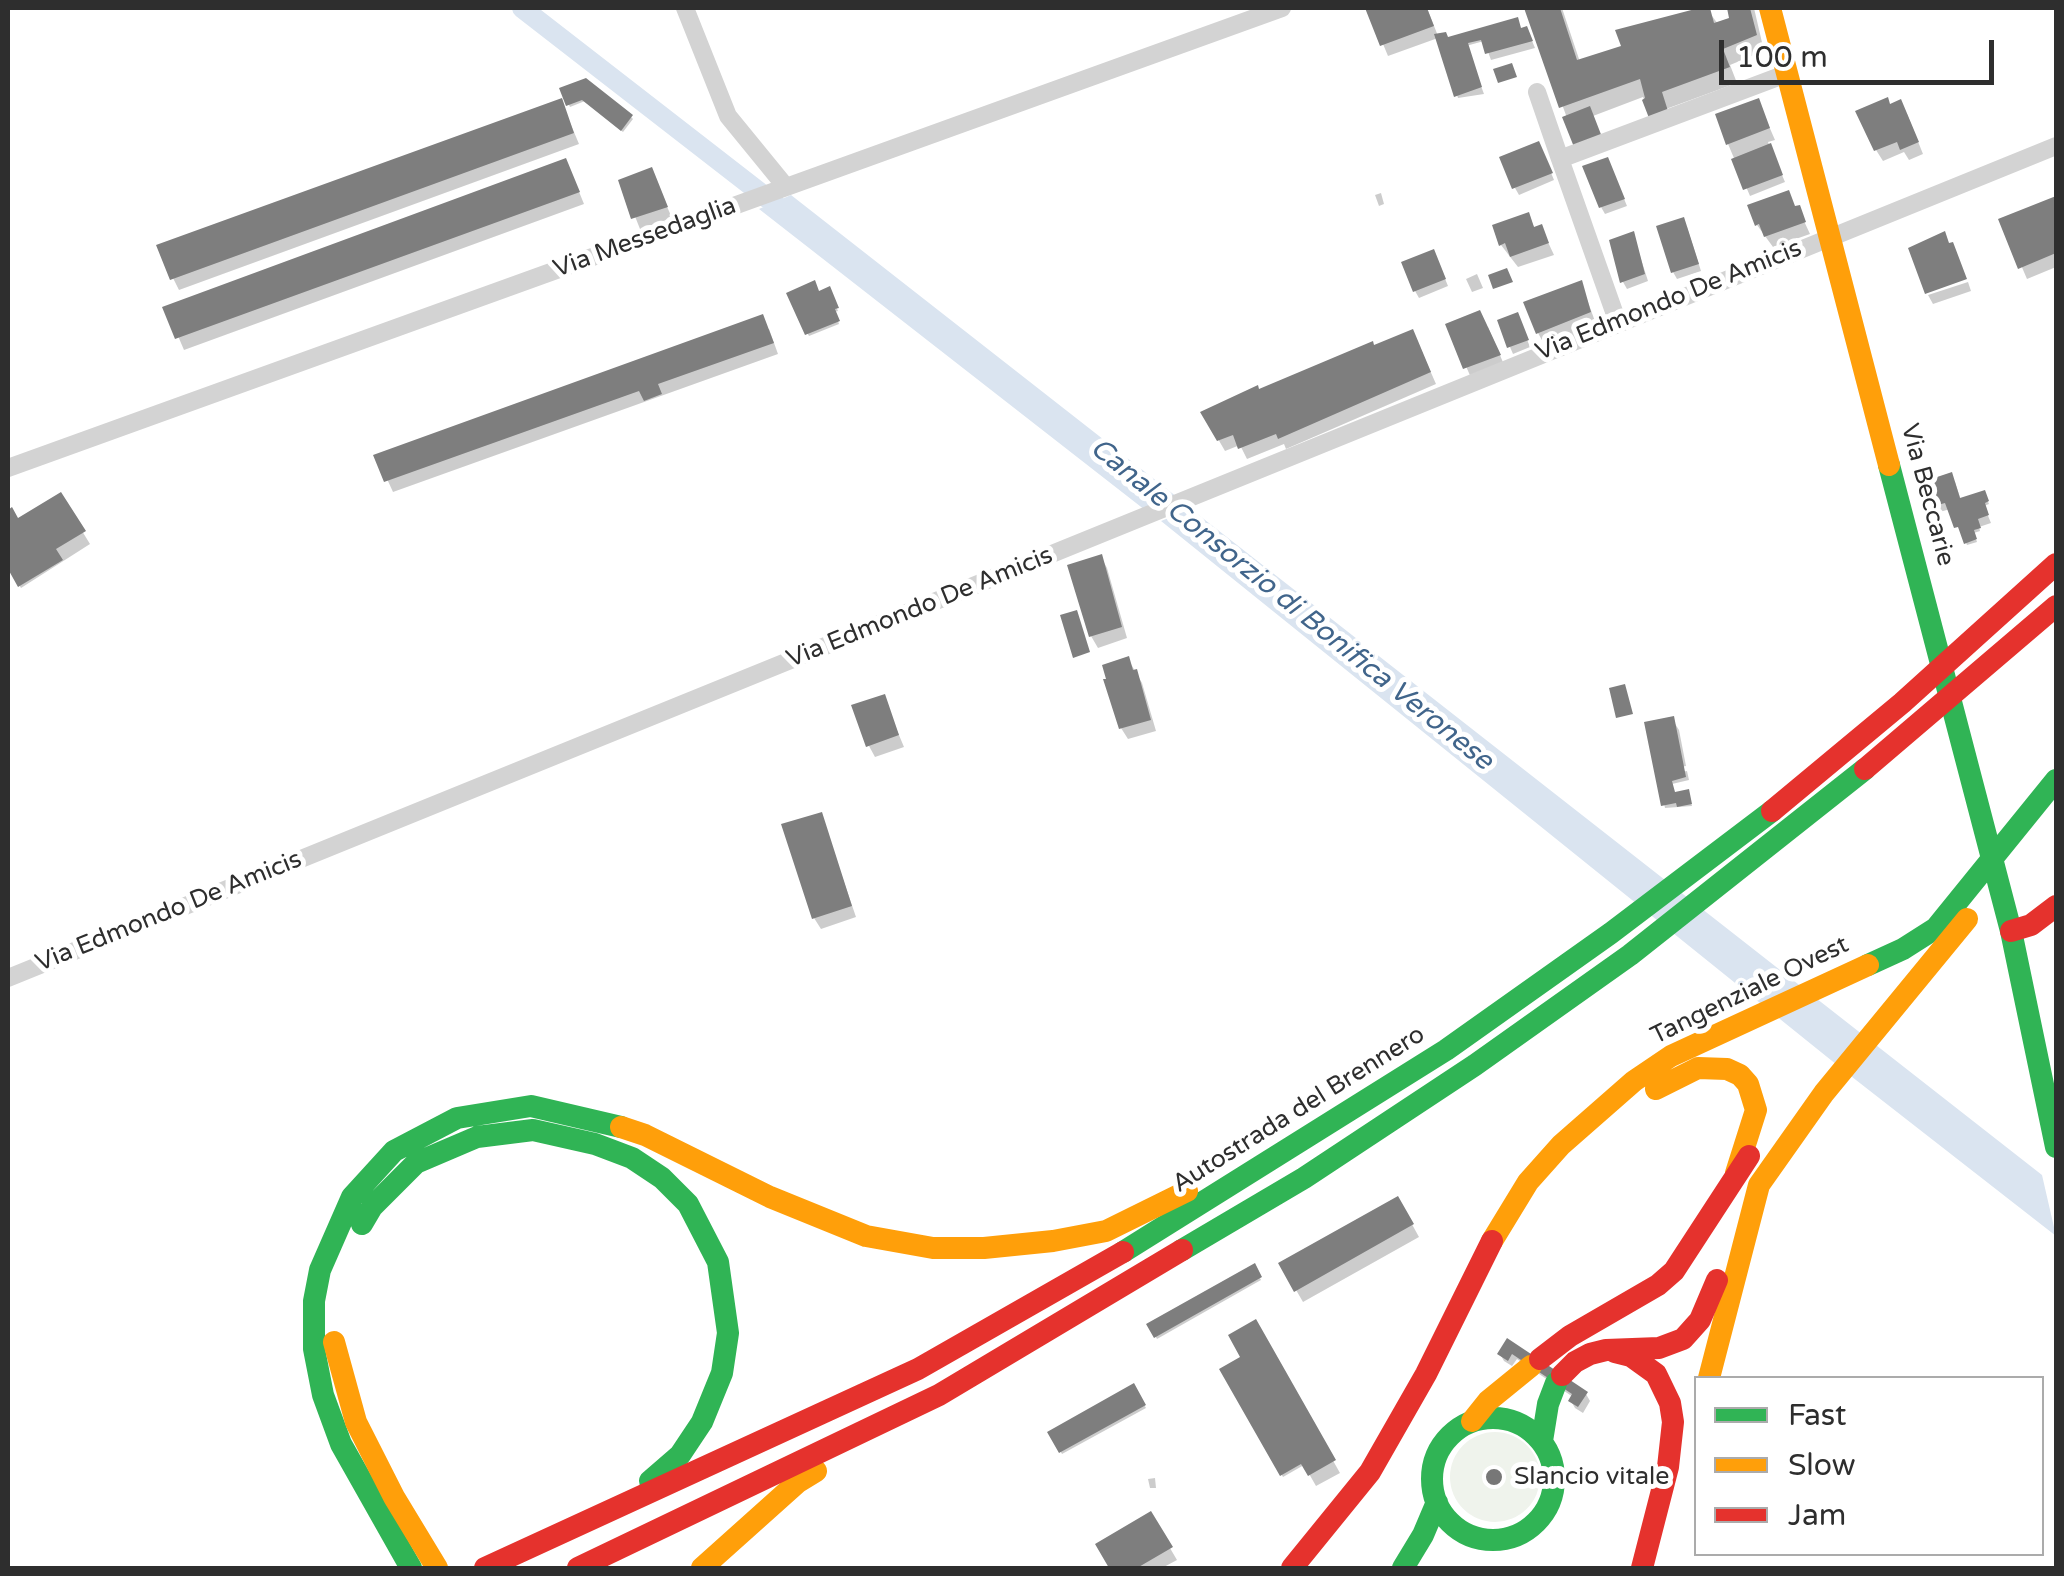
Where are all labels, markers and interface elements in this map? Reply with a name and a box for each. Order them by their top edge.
scale bar [1724,20,1999,82]
text: 100 m [1736,39,1828,76]
street label: Via Messedaglia [550,191,740,285]
street label: Via Edmondo De Amicis [1532,234,1806,368]
street label: Via Beccarie [1894,421,1960,569]
water label: Canale Consorzio di Bonifica Veronese [1083,432,1499,778]
street label: Via Edmondo De Amicis [783,541,1057,675]
street label: Via Edmondo De Amicis [32,845,306,979]
street label: Tangenziale Ovest [1646,930,1854,1052]
street label: Autostrada del Brennero [1167,1020,1431,1200]
legend [1694,1376,2044,1556]
text: Fast [1788,1397,1847,1434]
text: Slow [1788,1447,1856,1484]
place label: Slancio vitale [1514,1462,1669,1492]
marker: Slancio vitale [1483,1466,1505,1488]
text: Jam [1788,1497,1846,1534]

